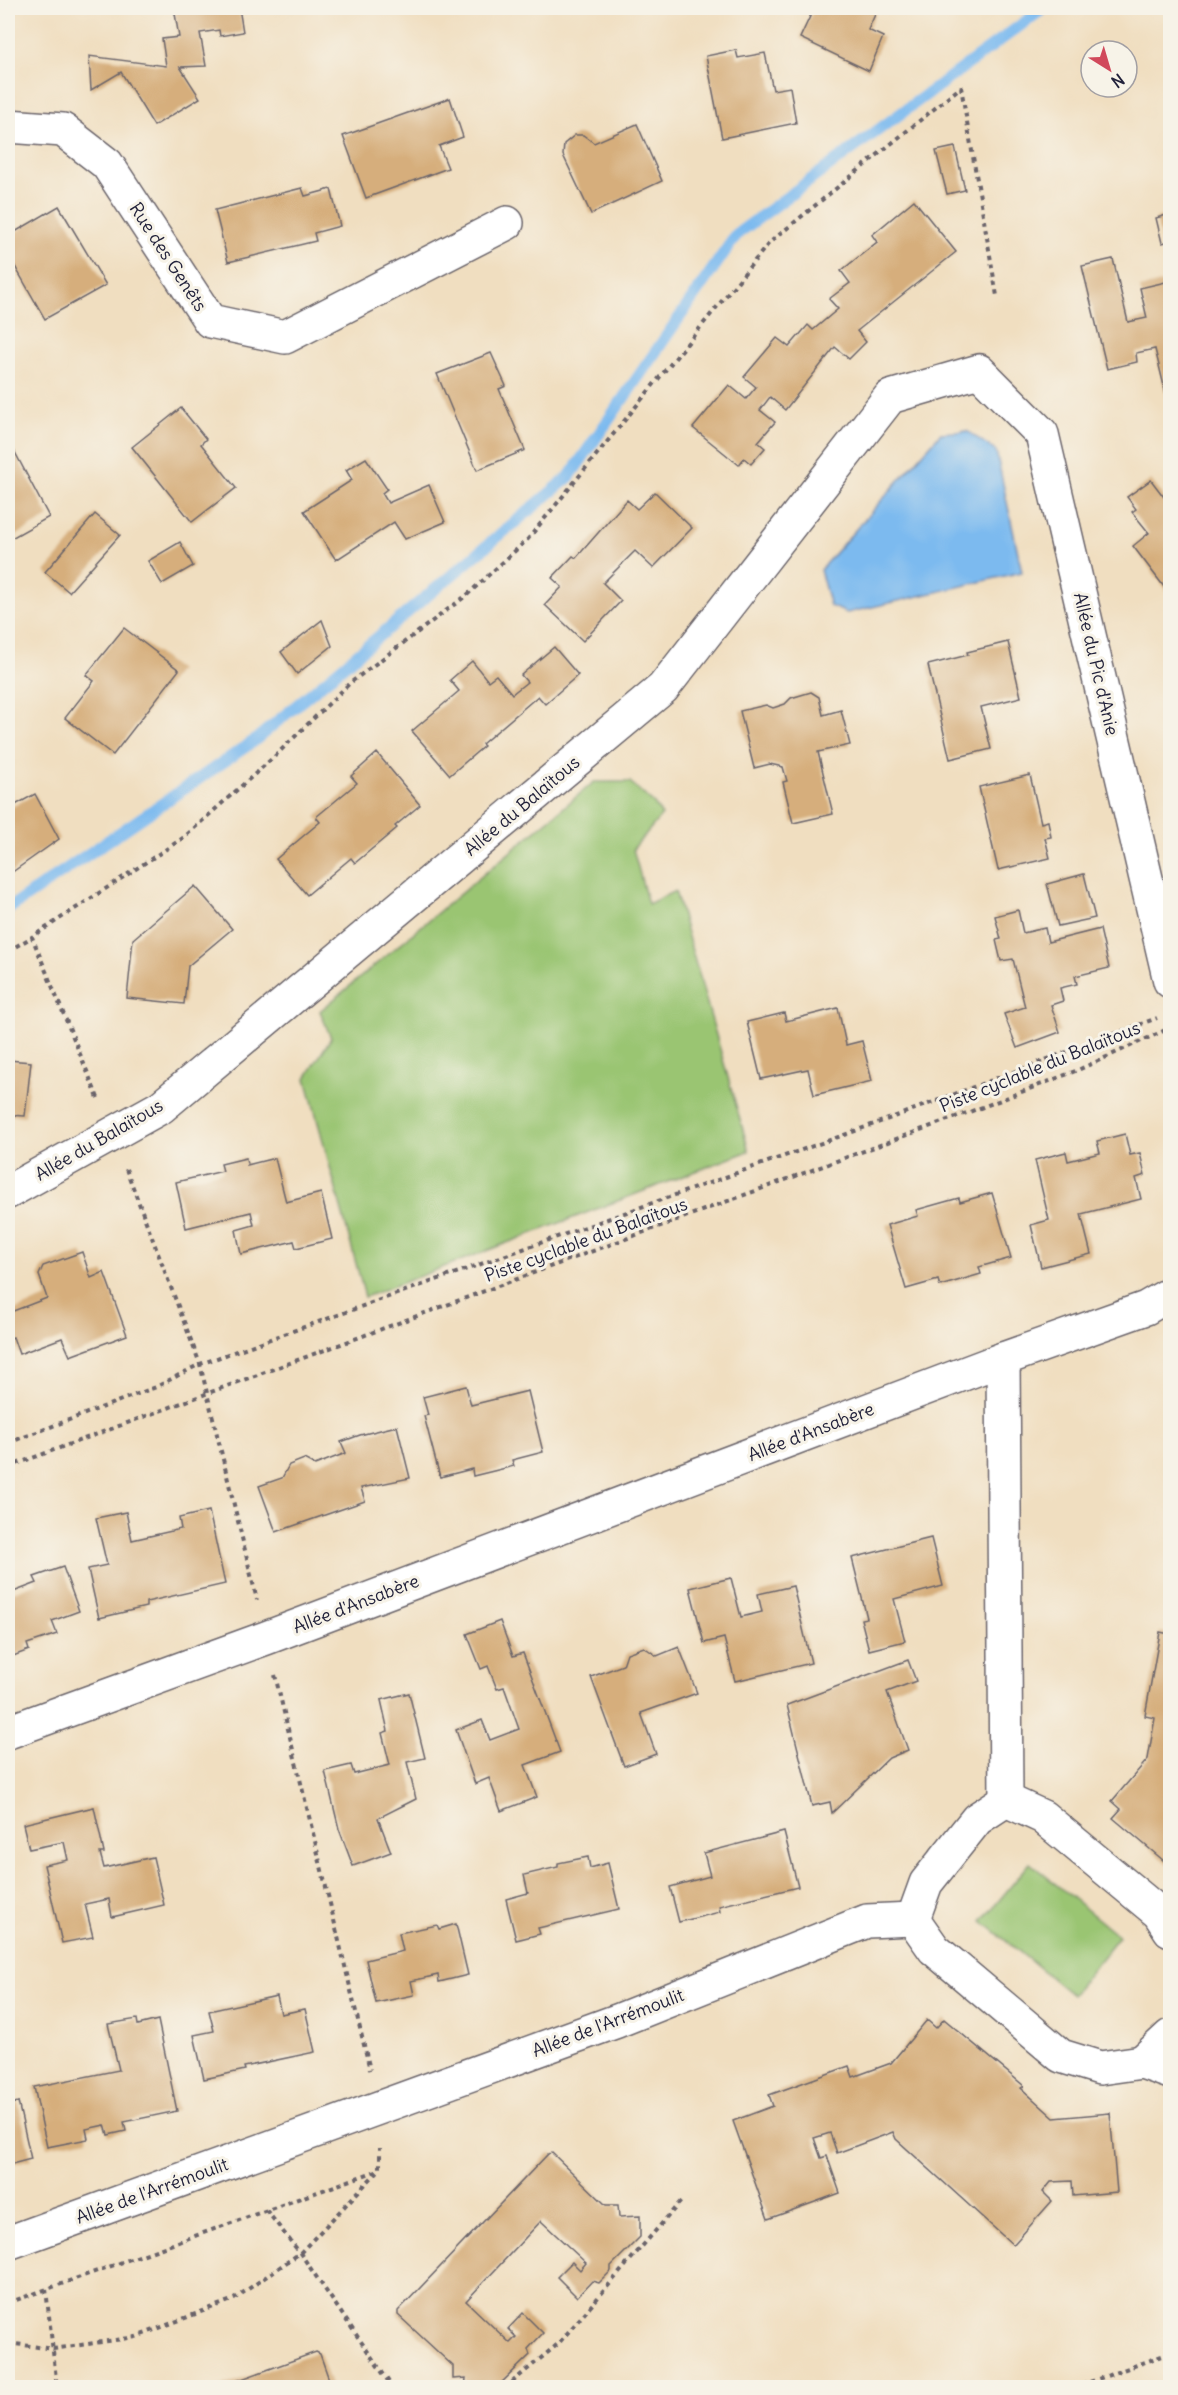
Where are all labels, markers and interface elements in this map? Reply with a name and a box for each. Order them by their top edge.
north arrow [1079,39,1139,99]
text: N [1108,70,1128,92]
street label: Rue des Genêts [125,198,212,316]
street label: Allée du Pic d'Anie [1069,590,1124,738]
street label: Allée du Balaïtous [459,751,584,861]
street label: Piste cyclable du Balaïtous [936,1016,1144,1117]
street label: Allée du Balaïtous [31,1094,167,1186]
street label: Piste cyclable du Balaïtous [481,1192,690,1287]
street label: Allée d'Ansabère [744,1397,877,1466]
street label: Allée d'Ansabère [289,1569,422,1638]
street label: Allée de l'Arrémoulit [529,1983,687,2062]
street label: Allée de l'Arrémoulit [72,2152,231,2229]

